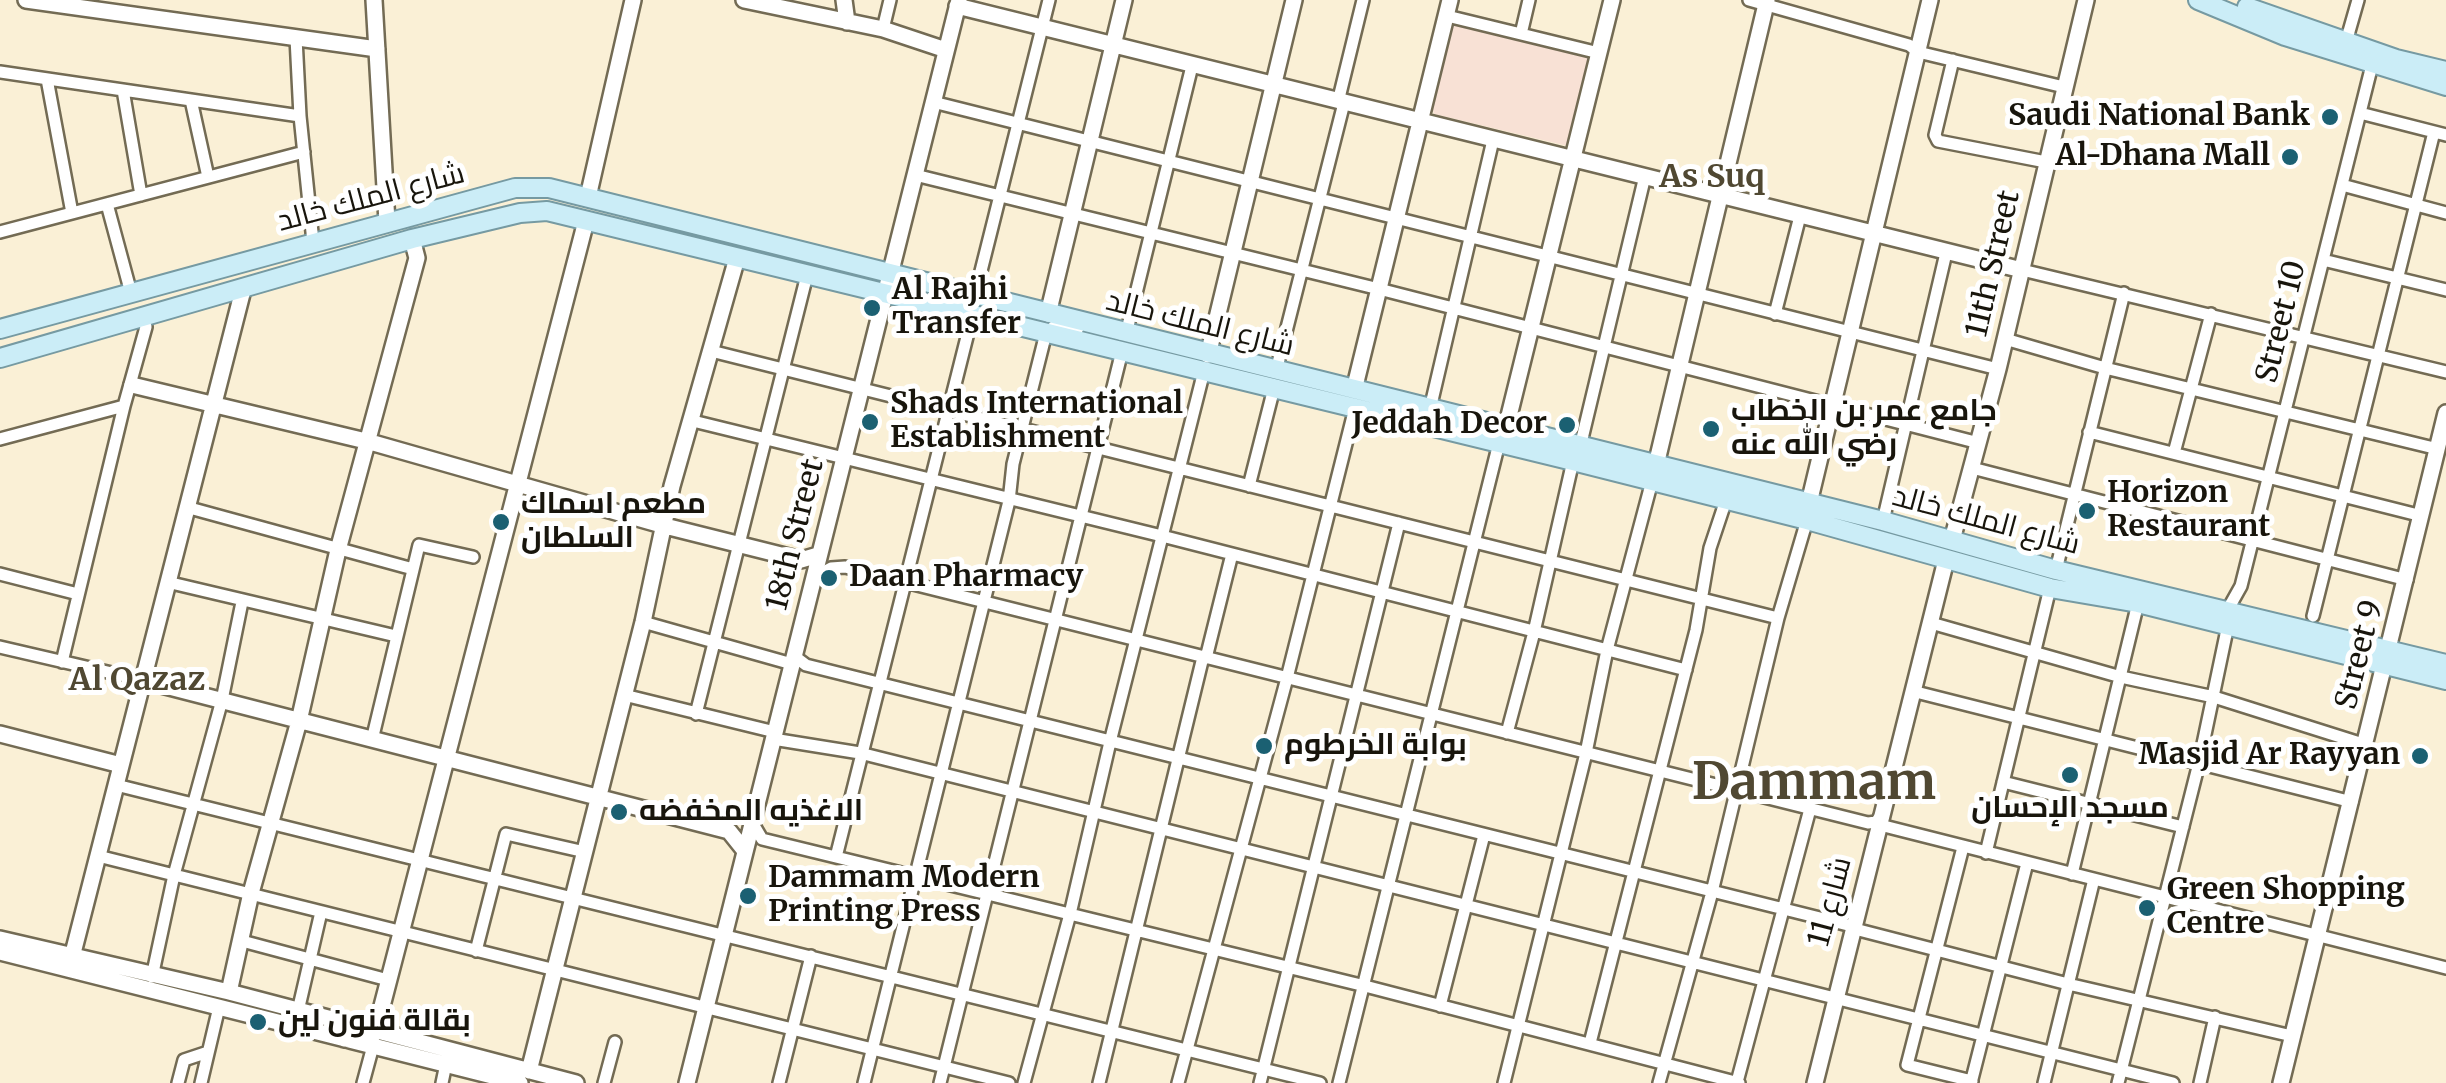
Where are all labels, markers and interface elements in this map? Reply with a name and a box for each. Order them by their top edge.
place label: Saudi National Bank [2008,99,2310,135]
marker: Saudi National Bank [2319,106,2341,128]
place label: Al-Dhana Mall [2055,139,2270,175]
marker: Al-Dhana Mall [2279,146,2301,168]
street label: شارع الملك خالد [273,156,469,240]
district label: As Suq [1659,159,1765,197]
street label: 11th Street [1960,187,2028,341]
street label: Street 10 [2249,257,2315,387]
place label: Al Rajhi Transfer [892,273,1021,344]
street label: شارع الملك خالد [1102,283,1298,365]
marker: Al Rajhi Transfer [861,297,883,319]
place label: Shads International Establishment [890,387,1183,458]
place label: جامع عمر بن الخطاب رضي الله عنه [1731,394,1997,464]
place label: Jeddah Decor [1352,407,1547,443]
marker: Shads International Establishment [859,411,881,433]
marker: Jeddah Decor [1556,414,1578,436]
marker: جامع عمر بن الخطاب رضي الله عنه [1700,418,1722,440]
street label: 18th Street [760,456,832,614]
place label: Horizon Restaurant [2107,476,2270,546]
street label: شارع الملك خالد [1888,479,2084,563]
place label: مطعم اسماك السلطان [521,487,706,558]
marker: Horizon Restaurant [2076,500,2098,522]
marker: مطعم اسماك السلطان [490,511,512,533]
place label: Daan Pharmacy [849,560,1083,596]
marker: Daan Pharmacy [818,567,840,589]
street label: Street 9 [2329,597,2391,713]
district label: Al Qazaz [69,662,205,700]
place label: بوابة الخرطوم [1284,728,1467,764]
marker: بوابة الخرطوم [1253,735,1275,757]
place label: Masjid Ar Rayyan [2139,738,2400,774]
marker: Masjid Ar Rayyan [2409,745,2431,767]
district label: Dammam [1692,755,1936,815]
marker: مسجد الإحسان [2059,764,2081,786]
place label: مسجد الإحسان [1971,791,2169,827]
place label: الاغذيه المخفضه [639,794,863,830]
marker: الاغذيه المخفضه [608,801,630,823]
street label: شارع 11 [1802,853,1860,951]
place label: Dammam Modern Printing Press [768,861,1040,932]
place label: Green Shopping Centre [2167,873,2405,944]
marker: Dammam Modern Printing Press [737,885,759,907]
marker: Green Shopping Centre [2136,897,2158,919]
place label: بقالة فنون لين [278,1004,471,1040]
marker: بقالة فنون لين [247,1011,269,1033]

